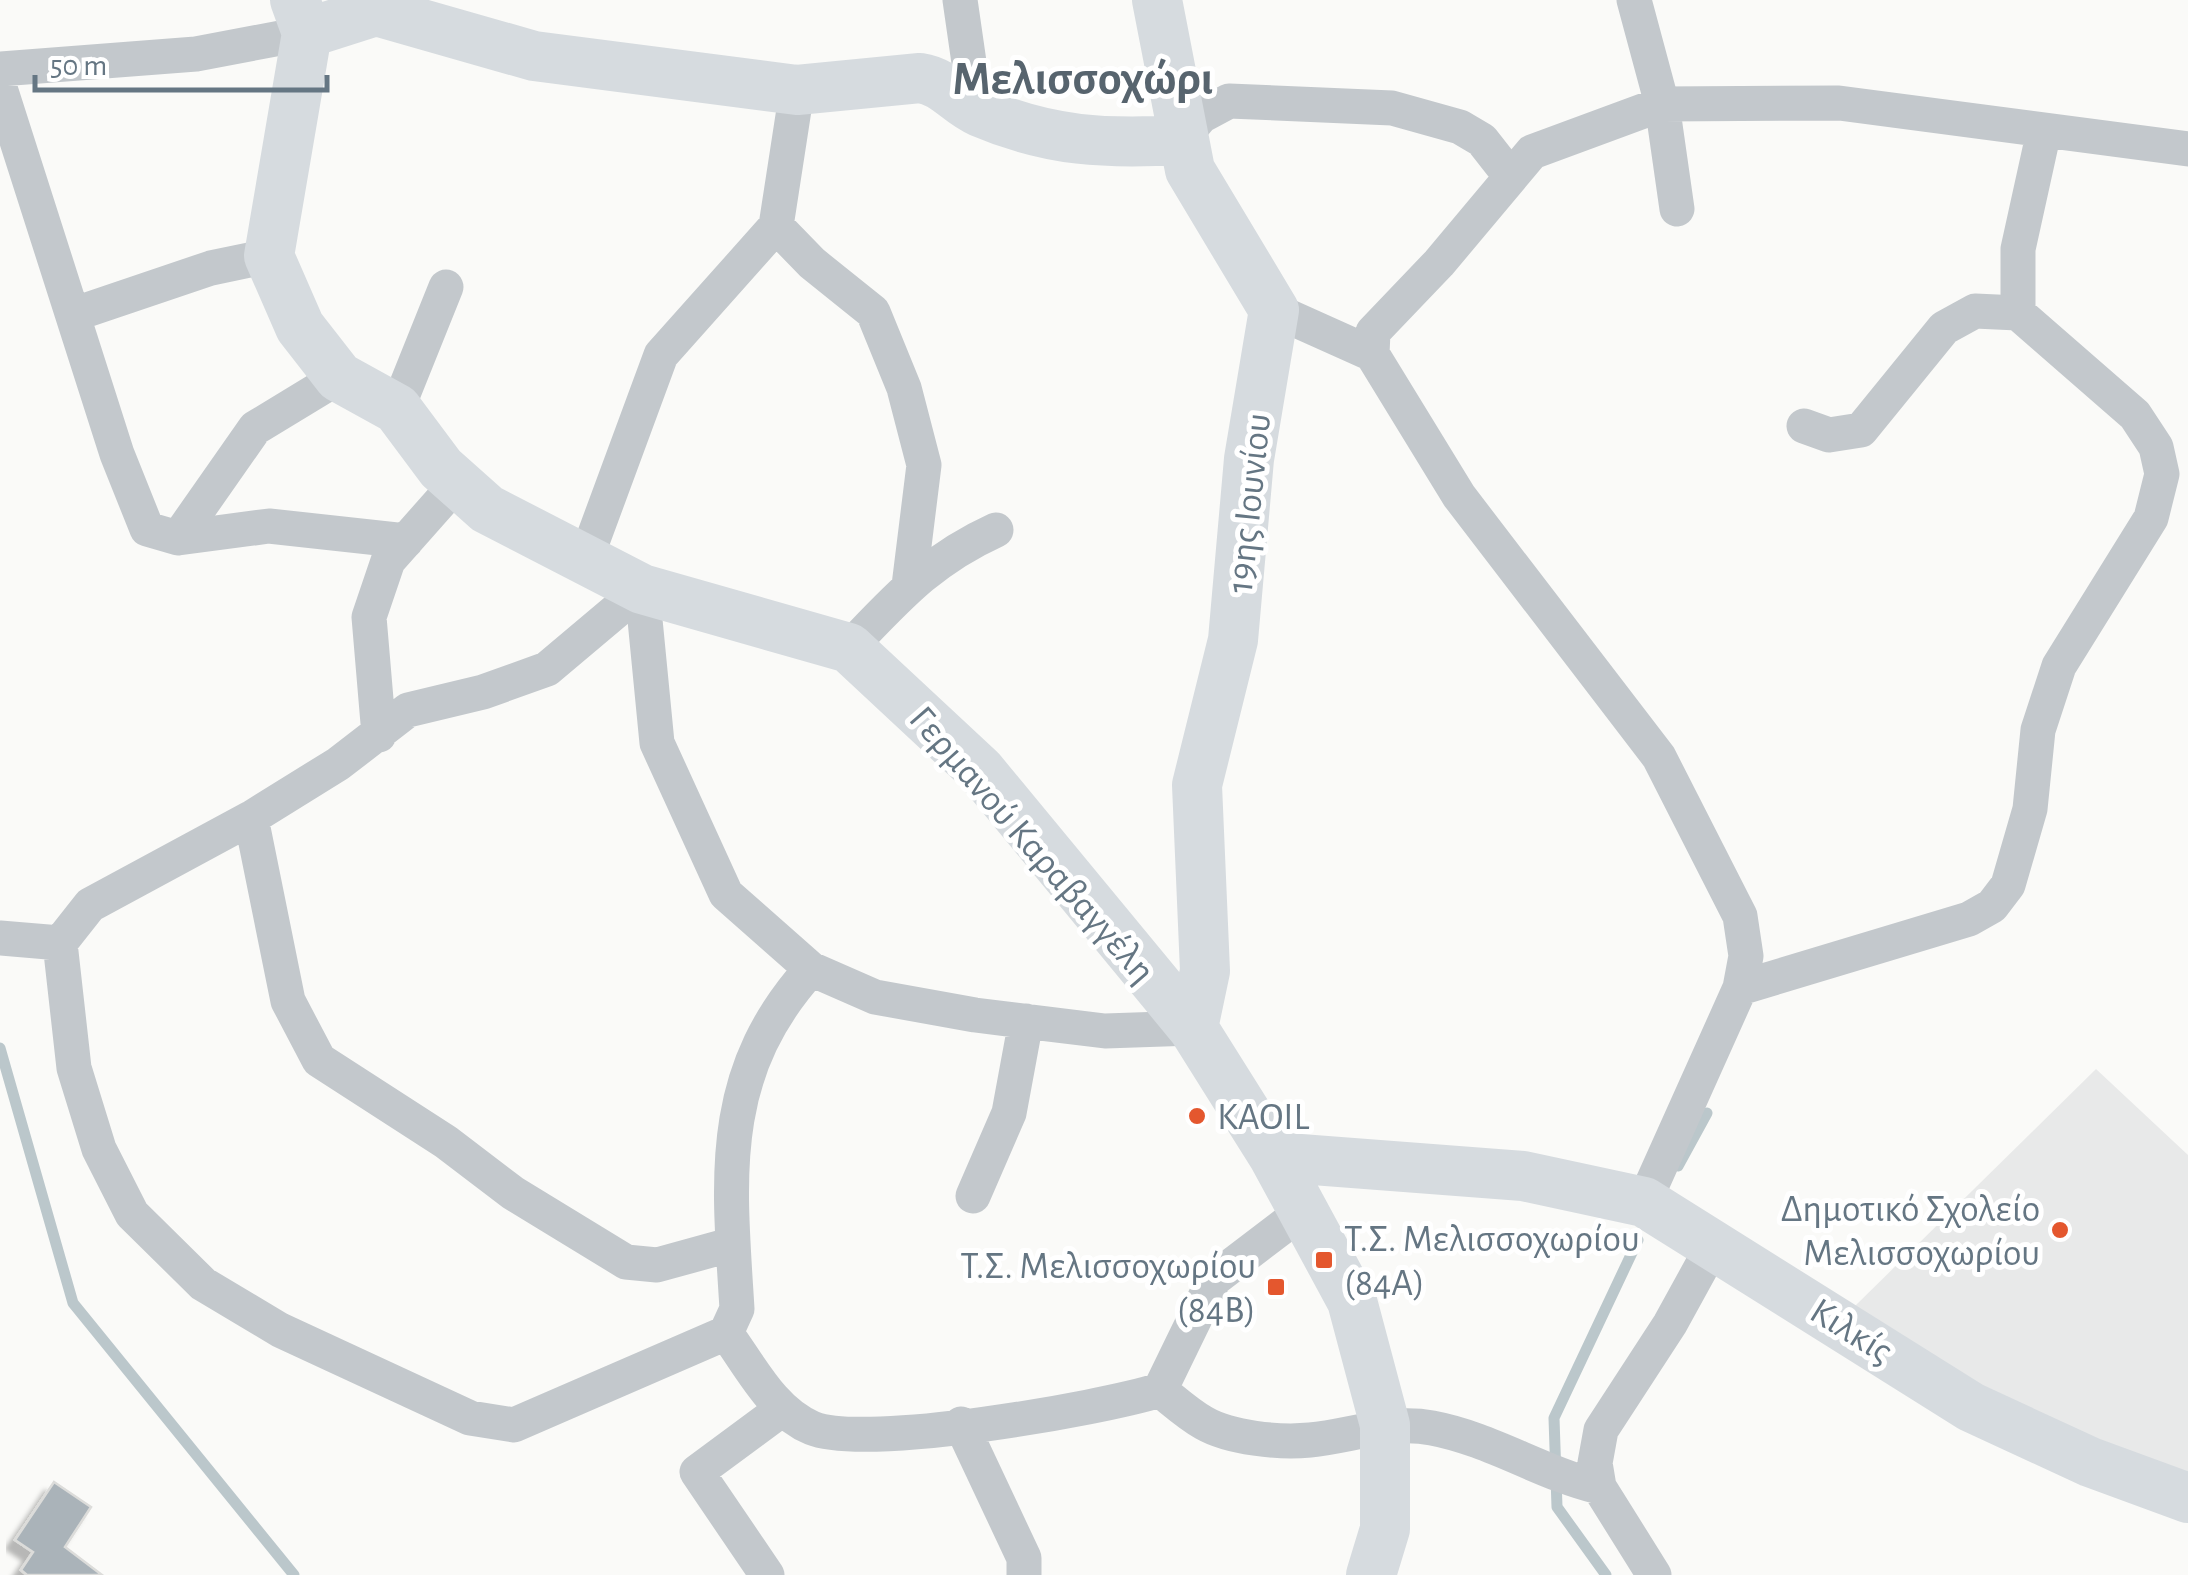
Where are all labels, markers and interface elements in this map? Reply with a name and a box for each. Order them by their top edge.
scale bar [35,30,328,92]
text: 50 m [50,51,107,81]
district label: Μελισσοχώρι [952,56,1214,104]
street label: 19ης Ιουνίου [1222,411,1278,595]
street label: Γερμανού Καραβαγγέλη [902,700,1161,991]
place label: KAOIL [1217,1099,1309,1137]
marker: KAOIL [1186,1105,1208,1127]
place label: Δημοτικό Σχολείο Μελισσοχωρίου [1781,1191,2040,1273]
marker: Δημοτικό Σχολείο Μελισσοχωρίου [2049,1219,2071,1241]
place label: Τ.Σ. Μελισσοχωρίου (84Α) [1344,1221,1640,1303]
place label: Τ.Σ. Μελισσοχωρίου (84Β) [960,1248,1256,1330]
marker: Τ.Σ. Μελισσοχωρίου (84Α) [1313,1249,1335,1271]
marker: Τ.Σ. Μελισσοχωρίου (84Β) [1265,1276,1287,1298]
street label: Κιλκίς [1803,1292,1899,1371]

